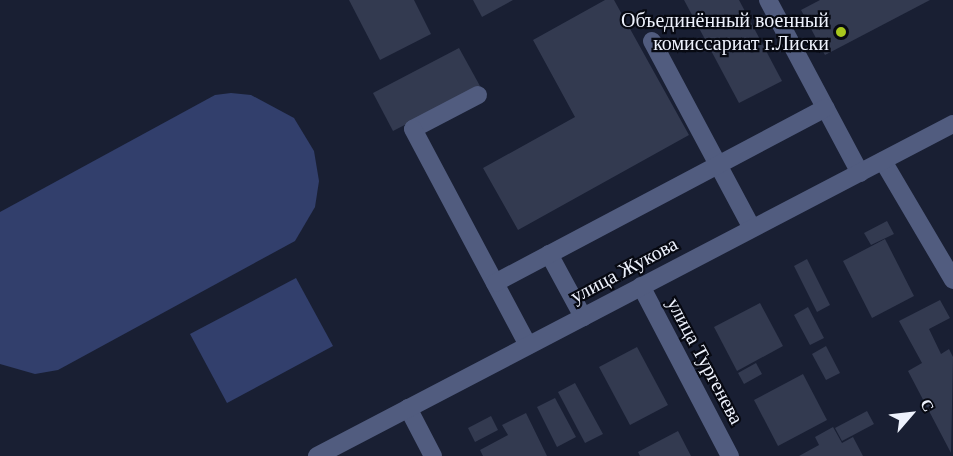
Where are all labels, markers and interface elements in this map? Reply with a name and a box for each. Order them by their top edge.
place label: Объединённый военный комиссариат г.Лиски [621,8,829,55]
marker: Объединённый военный комиссариат г.Лиски [834,25,848,39]
street label: улица Жукова [566,232,682,308]
street label: улица Тургенева [662,294,748,428]
north arrow [881,384,941,444]
text: С [917,396,938,414]

